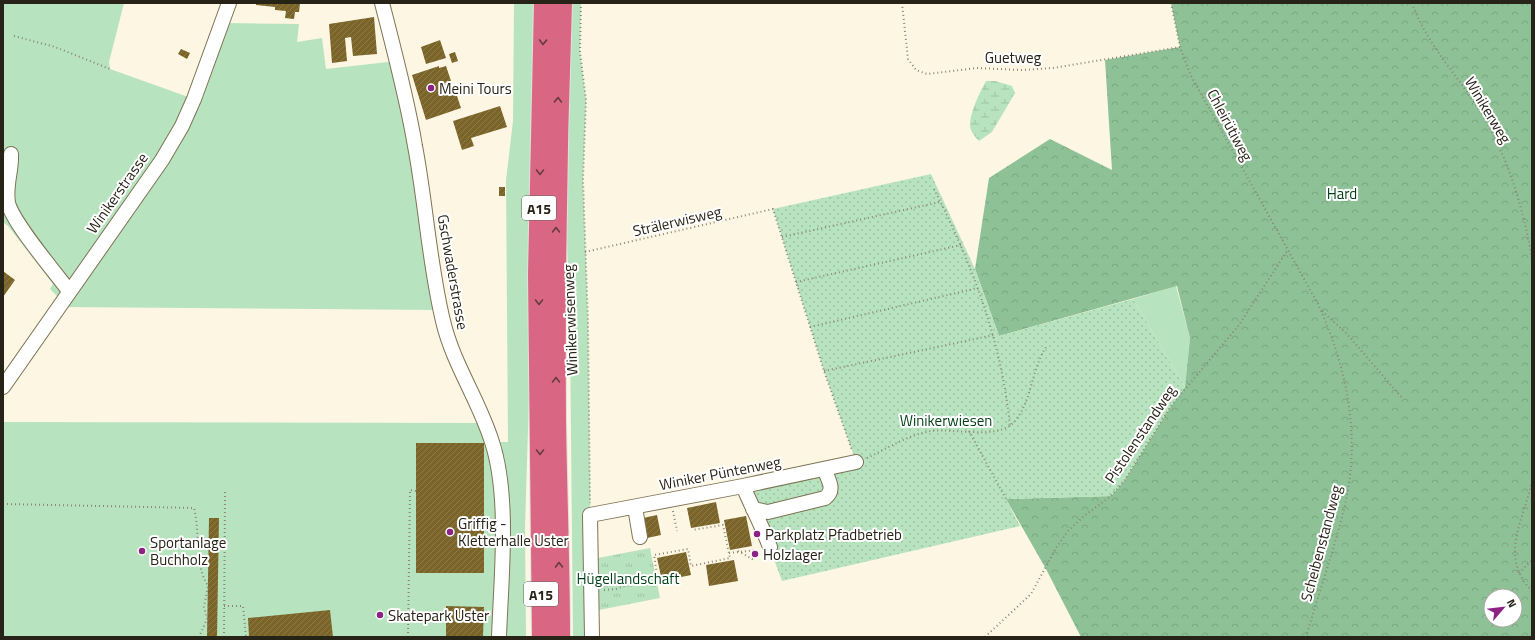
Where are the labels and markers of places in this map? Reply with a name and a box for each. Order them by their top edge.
place label: Meini Tours [439,77,512,100]
marker: Meini Tours [426,83,436,93]
place label: Griffig - Kletterhalle Uster [458,512,569,552]
place label: Parkplatz Pfadbetrieb [765,523,902,546]
marker: Griffig - Kletterhalle Uster [445,527,455,537]
marker: Parkplatz Pfadbetrieb [752,529,762,539]
place label: Sportanlage Buchholz [150,531,226,571]
place label: Holzlager [763,543,823,566]
marker: Sportanlage Buchholz [137,546,147,556]
marker: Holzlager [750,549,760,559]
place label: Skatepark Uster [388,604,489,627]
marker: Skatepark Uster [375,610,385,620]

